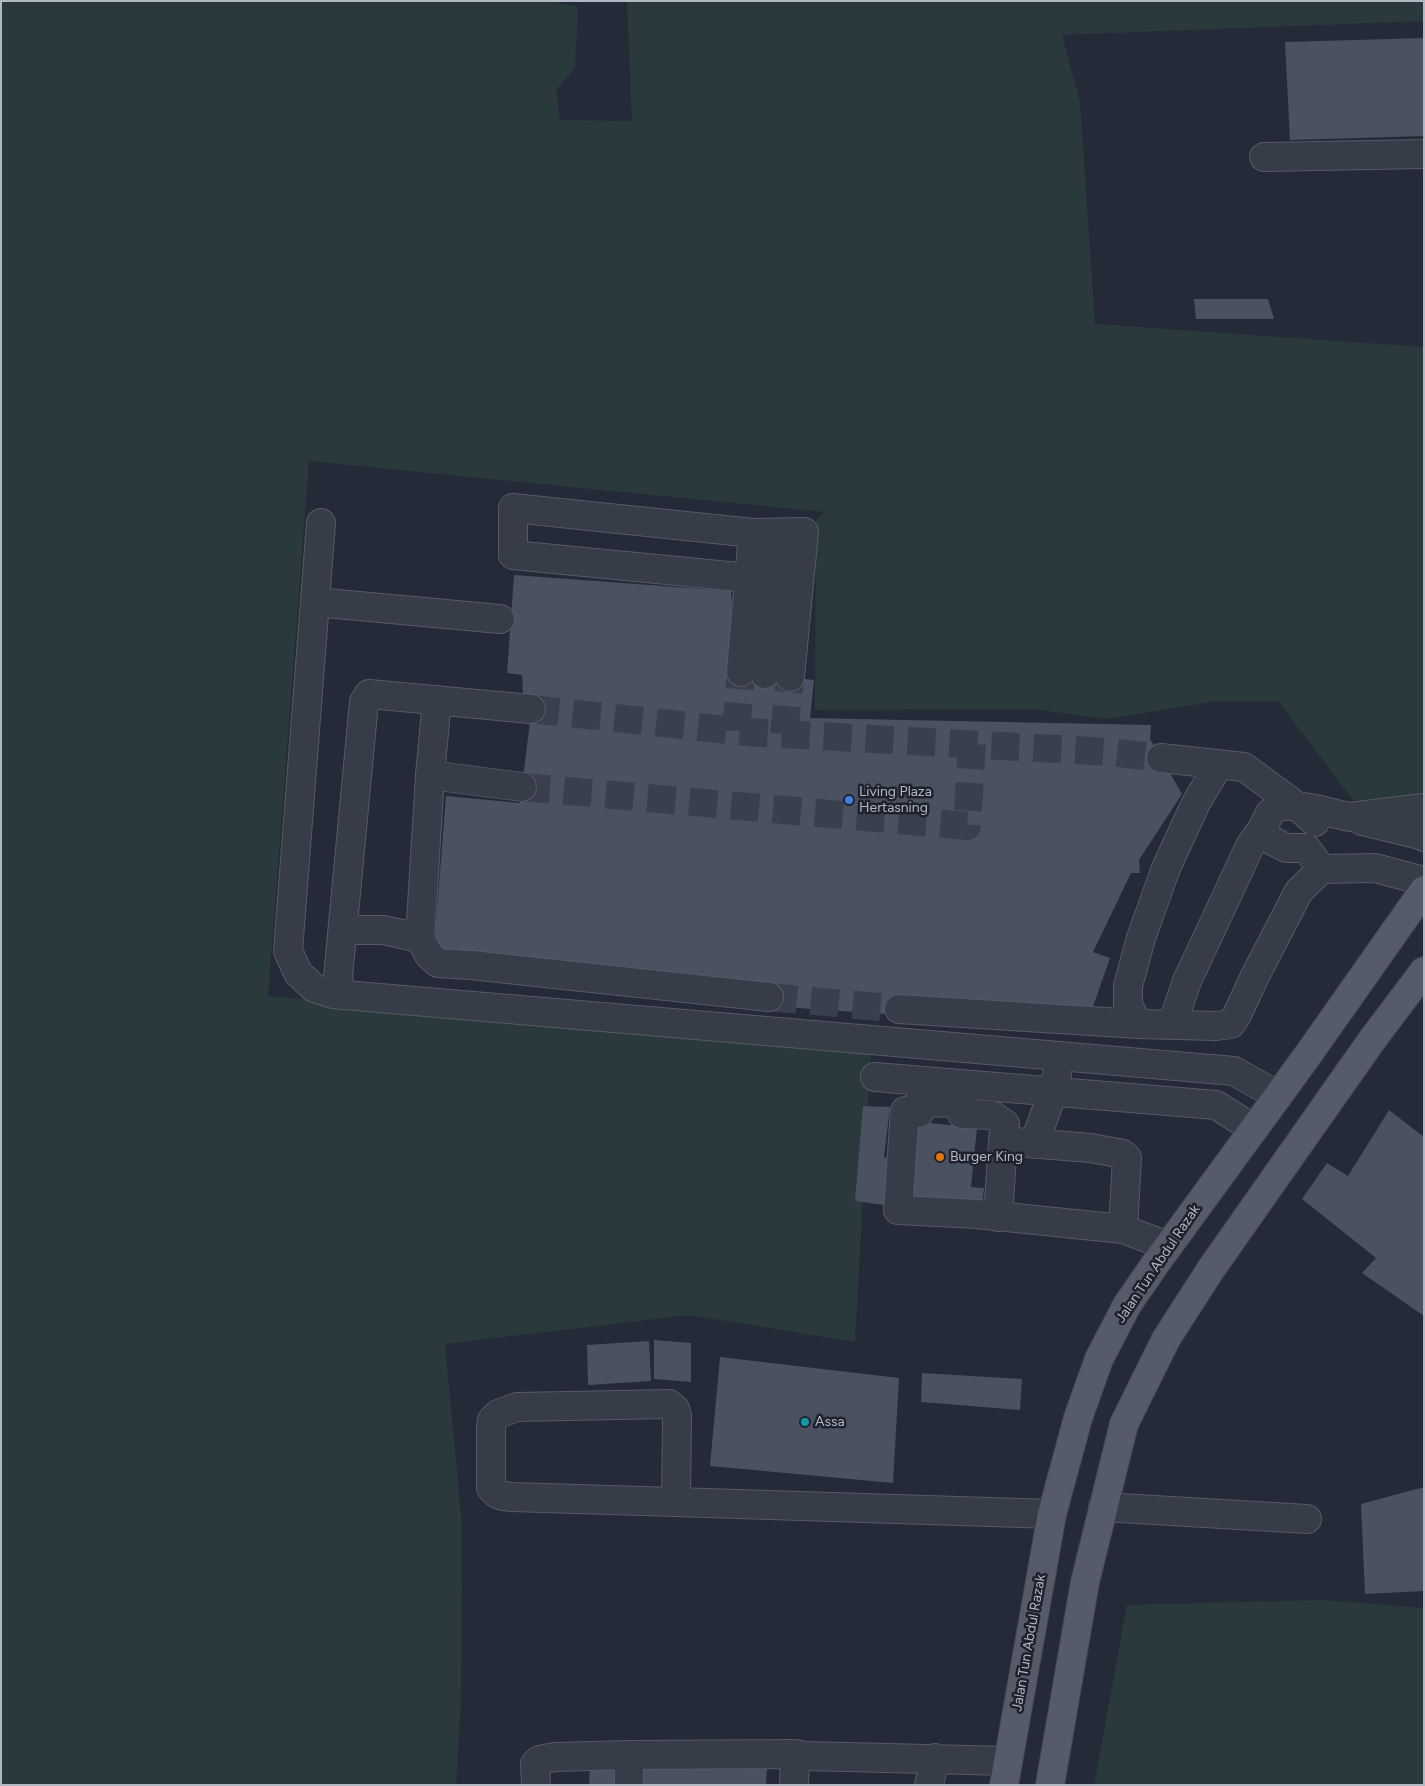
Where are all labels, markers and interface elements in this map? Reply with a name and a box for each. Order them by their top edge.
place label: Living Plaza Hertasning [859,784,932,816]
marker: Living Plaza Hertasning [843,794,855,806]
place label: Burger King [950,1149,1023,1165]
marker: Burger King [934,1151,946,1163]
street label: Jalan Tun Abdul Razak [1112,1202,1204,1326]
place label: Assa [815,1414,845,1430]
marker: Assa [799,1416,811,1428]
street label: Jalan Tun Abdul Razak [1009,1573,1049,1713]

